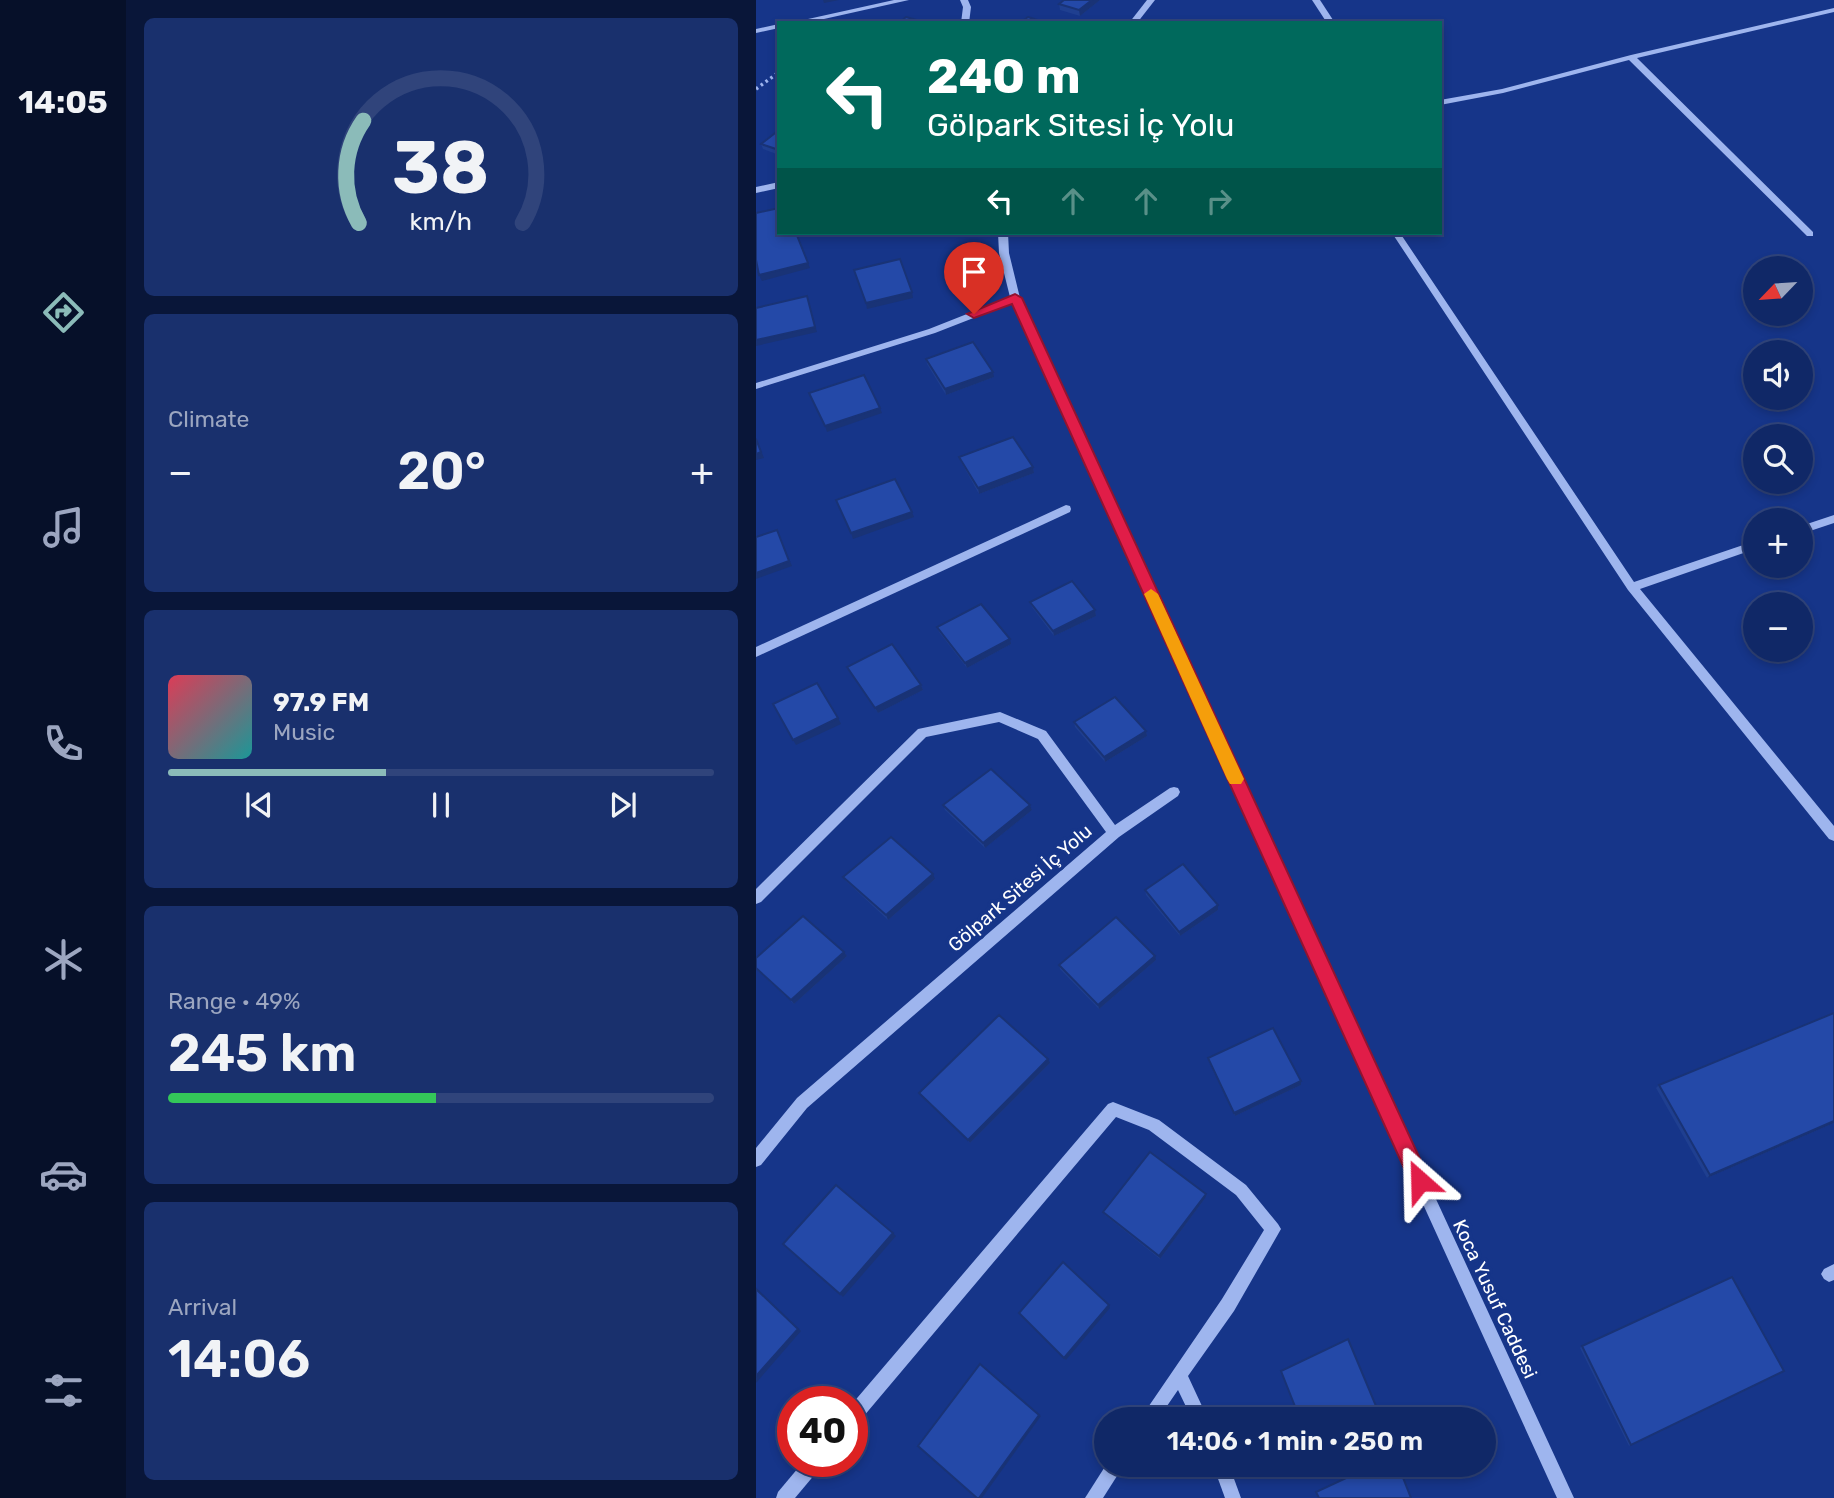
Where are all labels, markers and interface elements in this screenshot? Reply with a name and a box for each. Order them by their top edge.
text: 240 m [927,47,1081,105]
icon: left [812,49,903,140]
text: 14:05 [18,83,108,121]
text: Gölpark Sitesi İç Yolu [927,106,1235,144]
text: 38 [392,125,490,211]
icon: left [981,182,1019,220]
icon: ahead [1054,182,1092,220]
icon: ahead [1127,182,1165,220]
icon: right [1200,182,1238,220]
text: km/h [410,207,472,236]
pin [944,242,1004,314]
icon: arrive [955,253,993,291]
north arrow [1743,256,1813,326]
map controls [1743,256,1813,662]
icon: directions [39,288,88,337]
button: sound [1743,340,1813,410]
text: Climate [168,405,249,433]
button: search [1743,424,1813,494]
text: 20° [397,440,486,502]
text: − [168,449,193,495]
text: + [690,449,714,495]
icon: music [39,503,88,552]
button: + [1743,508,1813,578]
button: − [1743,592,1813,662]
text: 97.9 FM [273,687,369,718]
text: Music [273,718,335,746]
icon: phone [39,719,88,768]
icon: previous [240,786,278,824]
icon: pause [422,786,460,824]
icon: next [604,786,642,824]
street label: Gölpark Sitesi İç Yolu [944,819,1096,957]
icon: climate [39,935,88,984]
text: Range · 49% [168,987,300,1015]
text: 245 km [168,1022,356,1084]
position arrow [1383,1144,1457,1218]
icon: car [39,1150,88,1199]
street label: Koca Yusuf Caddesi [1448,1216,1542,1382]
text: Arrival [168,1293,237,1321]
text: 14:06 [168,1328,310,1390]
icon: filters [39,1366,88,1415]
speed limit sign: 40 [777,1386,868,1477]
text: 14:06 · 1 min · 250 m [1167,1426,1423,1457]

